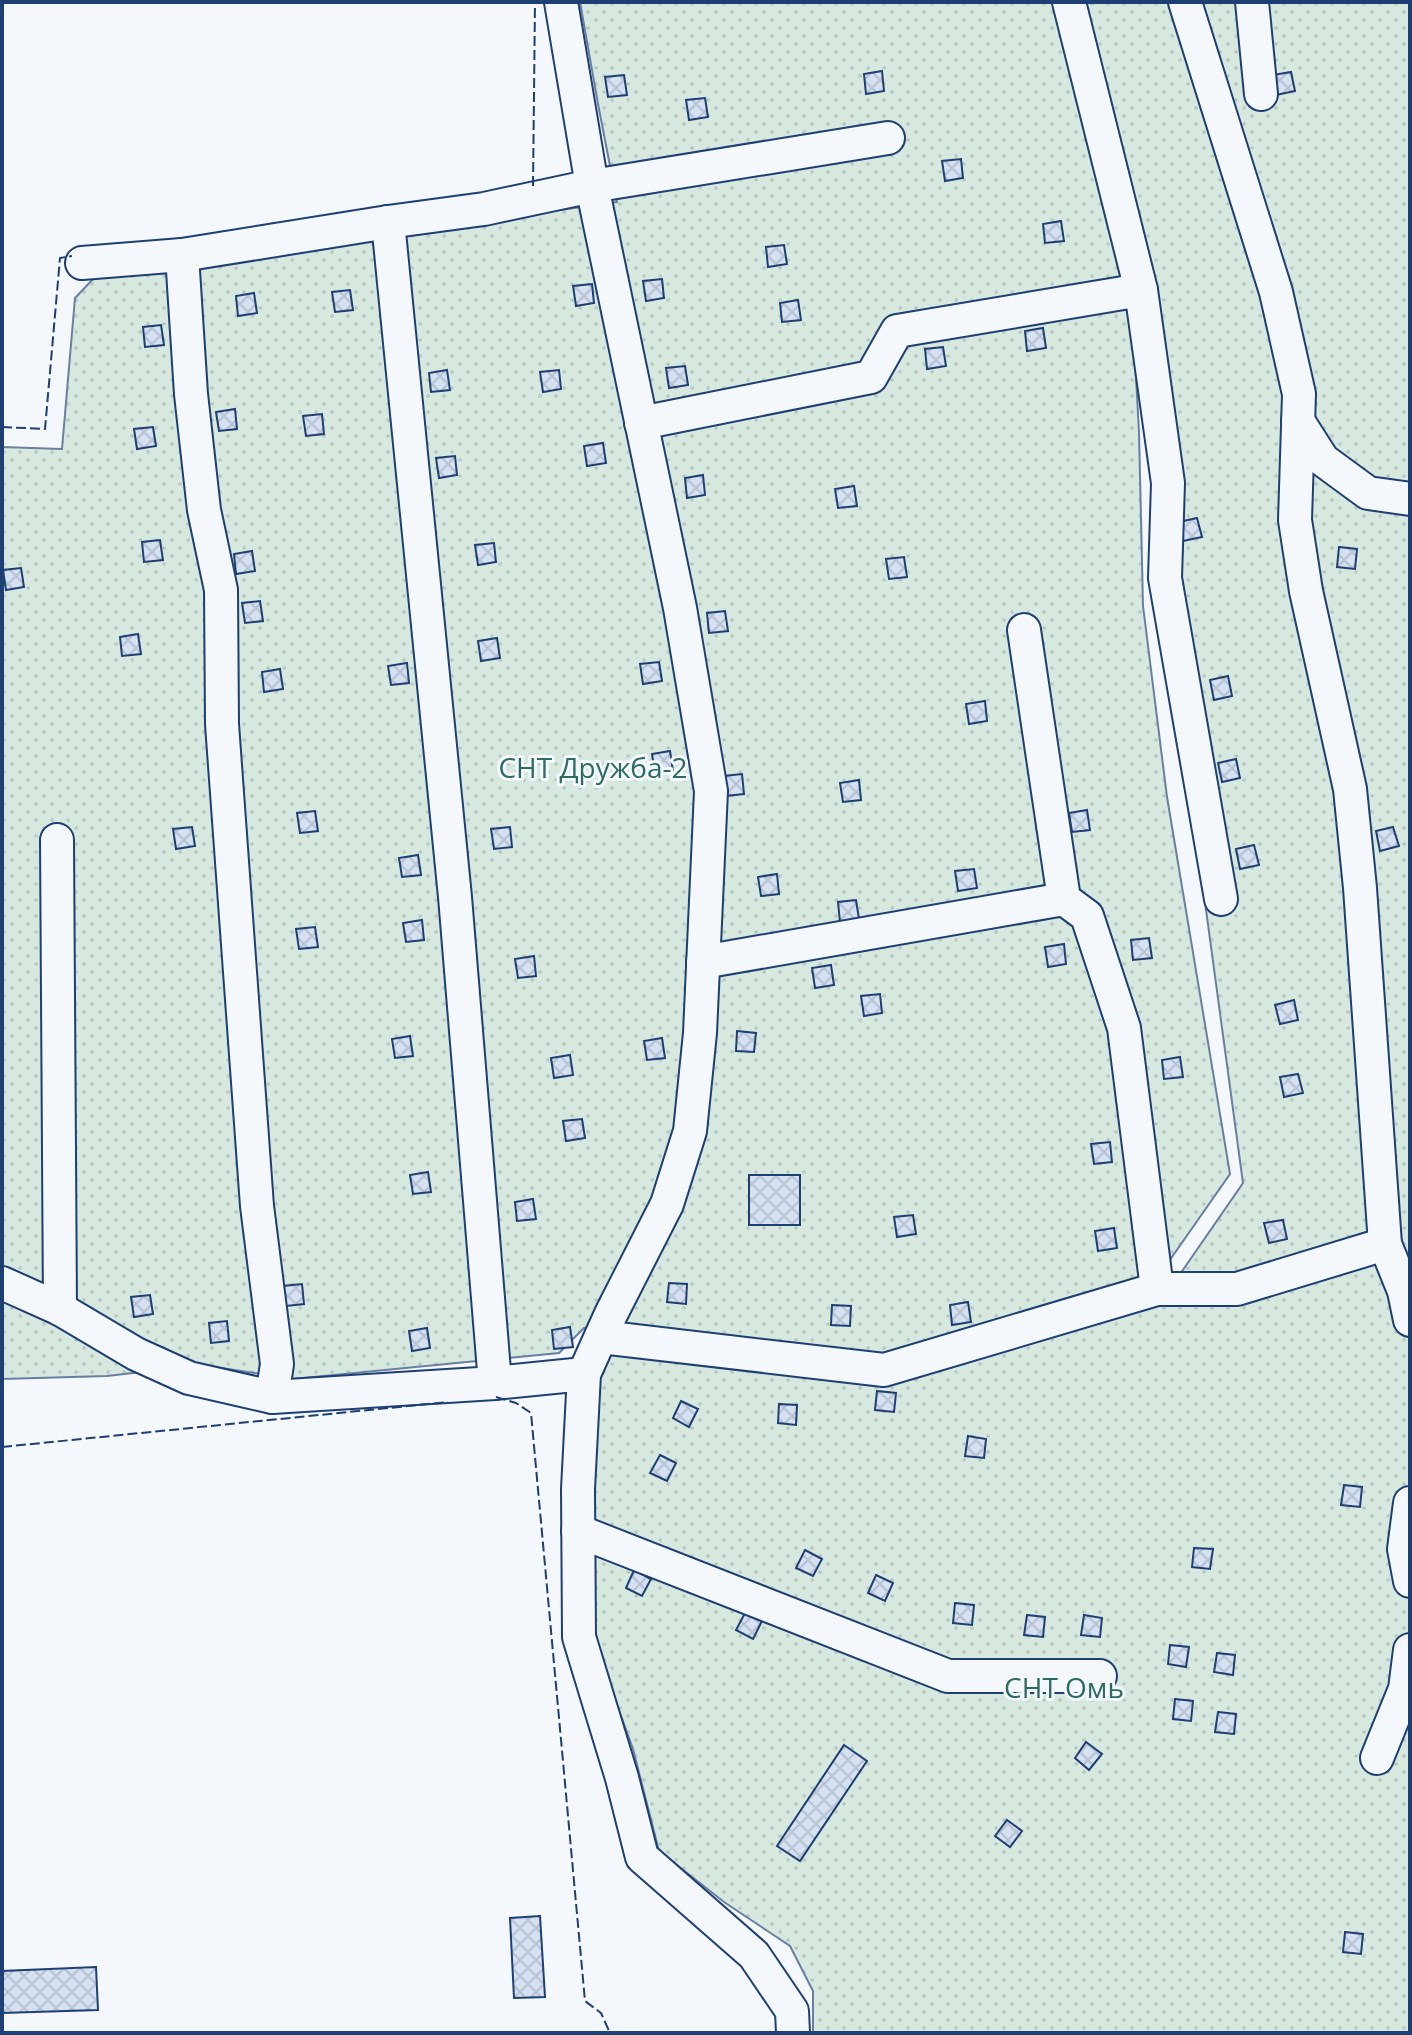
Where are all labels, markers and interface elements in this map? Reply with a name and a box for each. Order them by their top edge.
park label: СНТ Дружба-2 [498,748,688,786]
park label: СНТ Омь [1004,1668,1124,1706]

